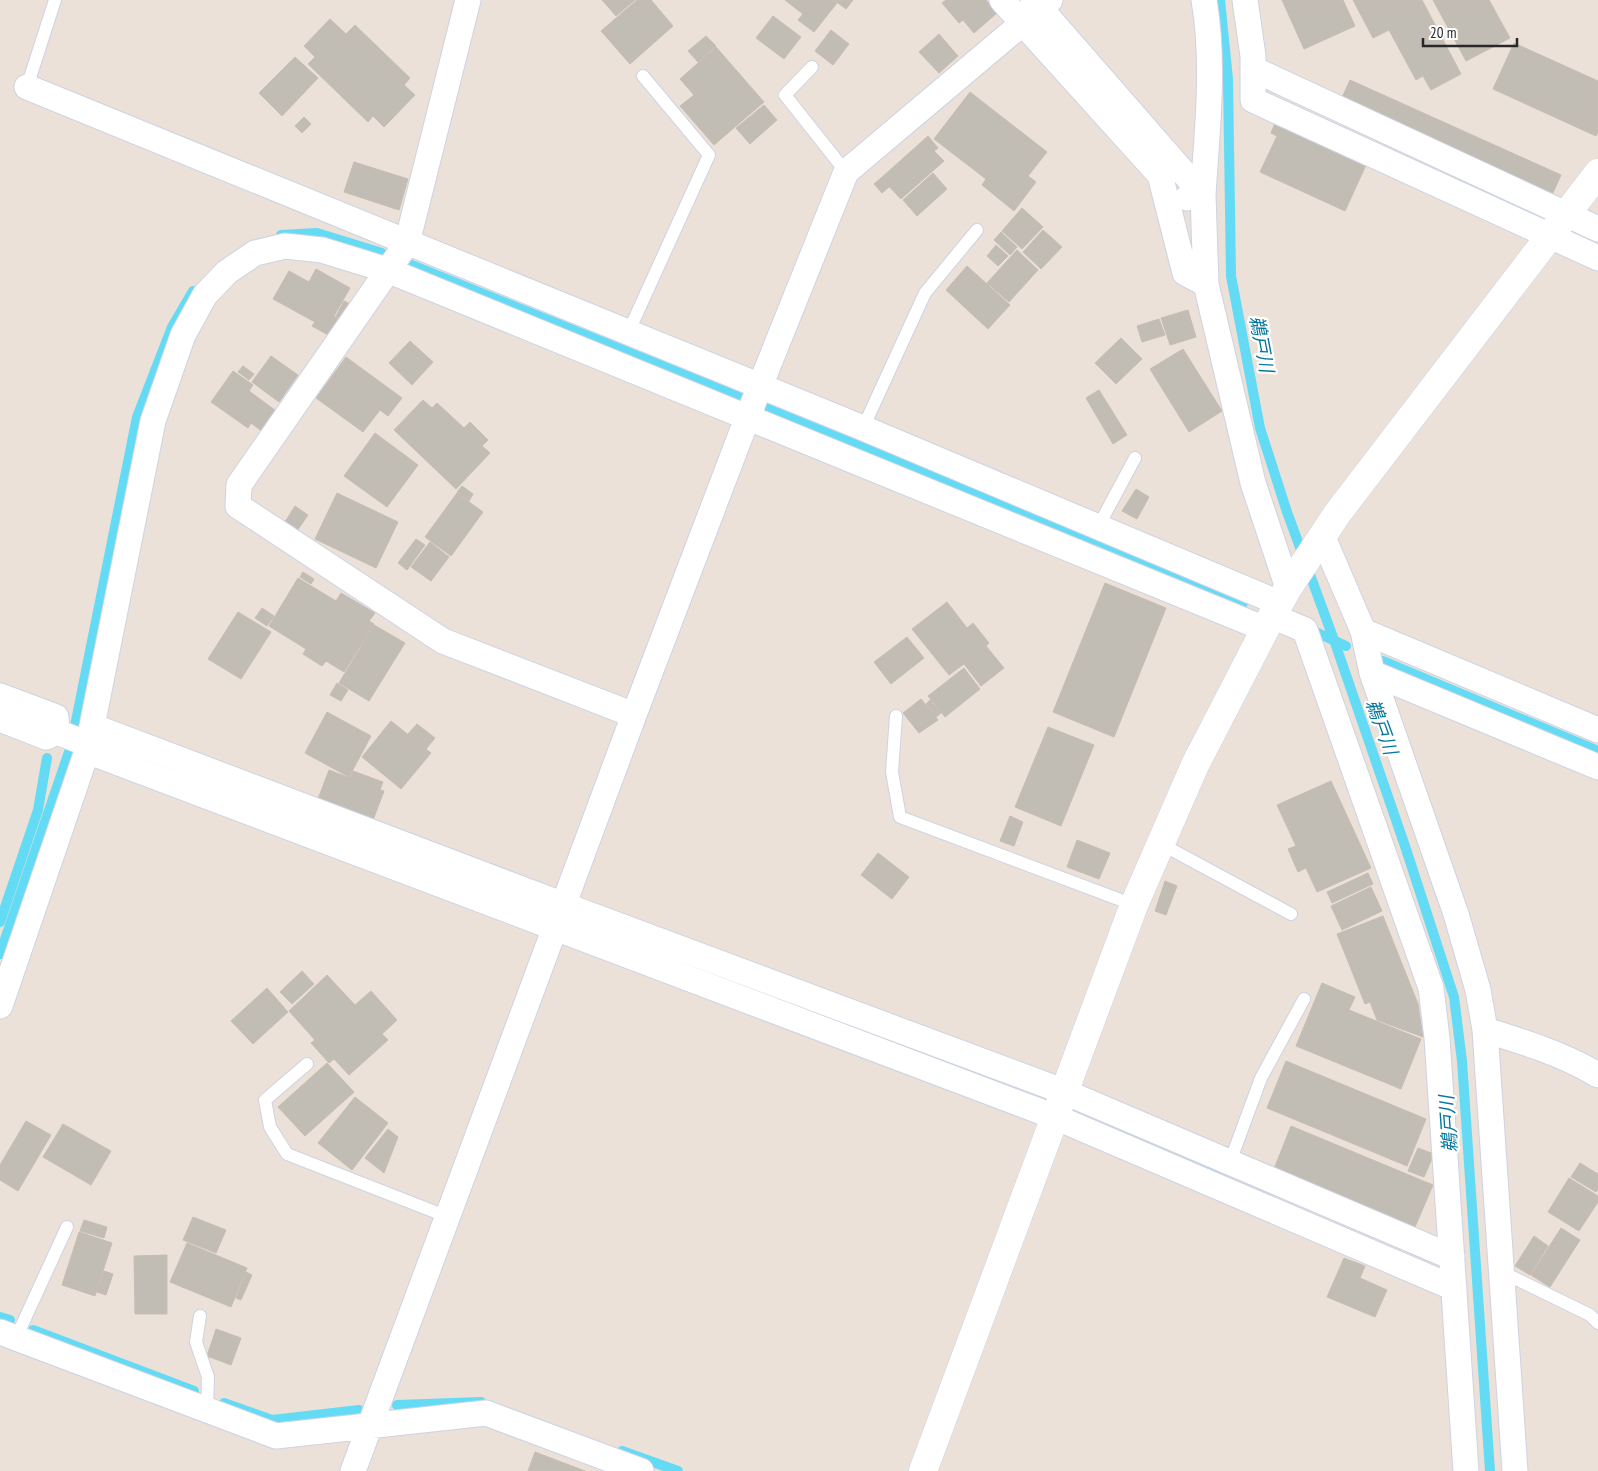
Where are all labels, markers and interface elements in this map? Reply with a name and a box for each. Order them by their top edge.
scale bar [1423,15,1517,47]
text: 20 m [1430,23,1456,42]
water label: 鵜戸川 [1245,314,1280,376]
water label: 鵜戸川 [1361,696,1404,760]
water label: 鵜戸川 [1434,1093,1462,1153]

